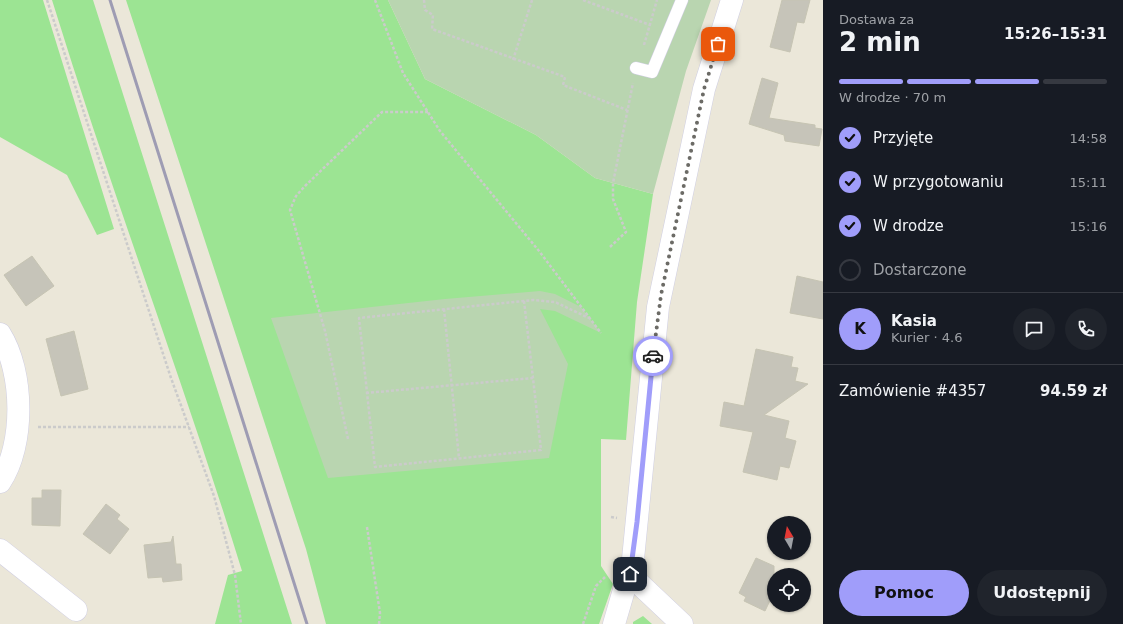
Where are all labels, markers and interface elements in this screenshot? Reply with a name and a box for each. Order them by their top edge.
text: Dostawa za [839,12,914,27]
text: 15:26–15:31 [1004,25,1107,43]
pin [701,27,735,61]
text: 2 min [839,27,921,57]
icon: bag [707,33,729,55]
text: W drodze · 70 m [839,90,946,105]
icon: check [839,127,861,149]
text: Przyjęte [873,129,933,147]
text: 14:58 [1070,131,1107,146]
icon: check [839,171,861,193]
text: W przygotowaniu [873,173,1003,191]
text: 15:11 [1070,175,1107,190]
icon: check [839,215,861,237]
text: W drodze [873,217,944,235]
text: 15:16 [1070,219,1107,234]
text: Dostarczone [873,261,967,279]
button: chat [1013,308,1055,350]
button: phone [1065,308,1107,350]
text: Kasia [891,312,937,330]
text: K [854,320,866,338]
text: Kurier · 4.6 [891,330,963,345]
courier [633,336,673,376]
icon: car [642,345,664,367]
text: Zamówienie #4357 [839,382,986,400]
text: 94.59 zł [1040,382,1107,400]
north arrow [767,516,811,560]
map controls [767,516,811,612]
pin [613,557,647,591]
icon: home [619,563,641,585]
button: locate [767,568,811,612]
button: Pomoc [839,570,969,616]
button: Udostępnij [977,570,1107,616]

